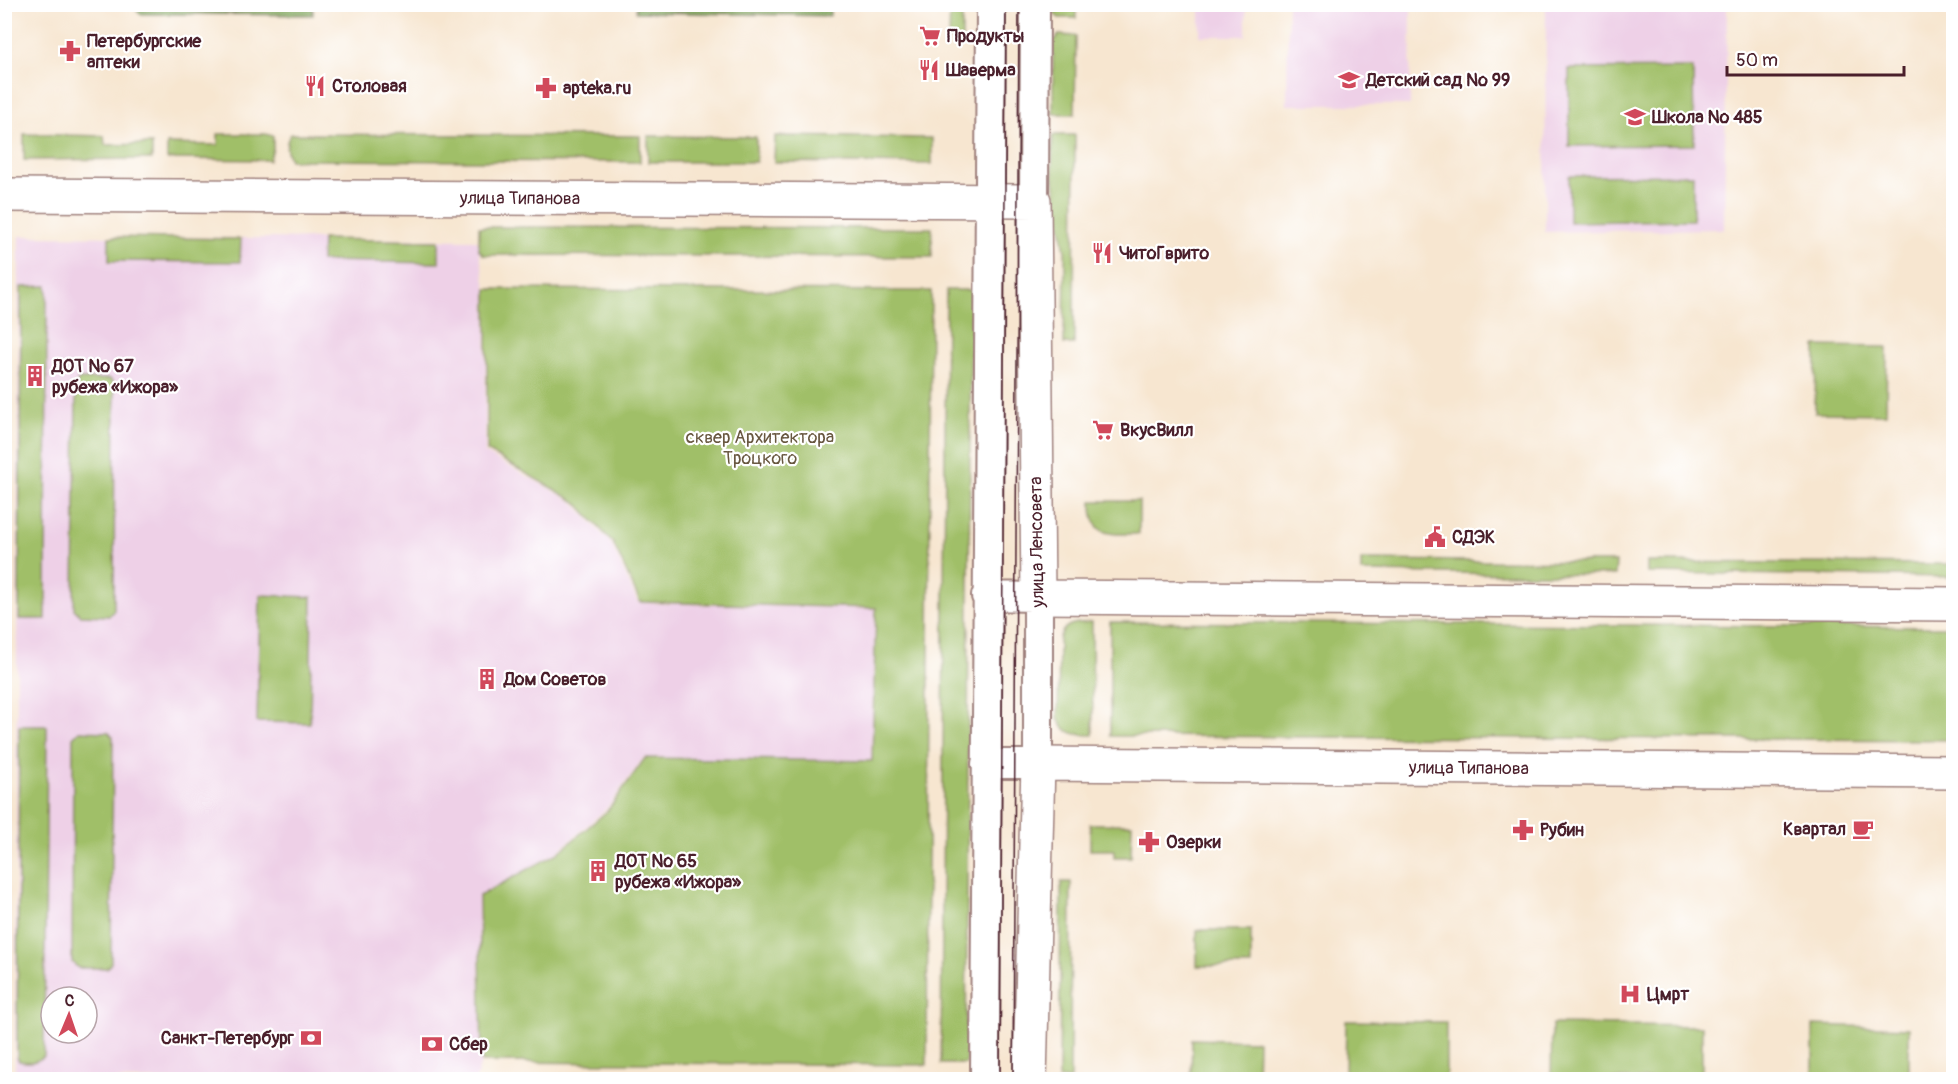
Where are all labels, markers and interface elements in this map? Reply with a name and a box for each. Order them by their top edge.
supermarket icon: Продукты [918,24,942,48]
place label: Продукты [947,25,1024,48]
place label: Петербургские аптеки [87,30,202,74]
pharmacy icon: Петербургские аптеки [58,39,82,63]
scale bar [1727,39,1904,77]
text: 50 m [1736,49,1778,72]
restaurant icon: Шаверма [917,58,941,82]
place label: Шаверма [945,59,1016,82]
school or university icon: Детский сад № 99 [1337,68,1361,92]
place label: Детский сад № 99 [1365,69,1510,92]
restaurant icon: Столовая [303,74,327,98]
place label: Столовая [332,75,407,98]
pharmacy icon: apteka.ru [534,76,558,100]
place label: apteka.ru [563,77,631,100]
school or university icon: Школа № 485 [1623,105,1647,129]
place label: Школа № 485 [1651,106,1763,129]
street label: улица Типанова [459,186,580,210]
restaurant icon: ЧитоГврито [1090,241,1114,265]
place label: ЧитоГврито [1119,242,1209,265]
place label: ДОТ № 67 рубежа «Ижора» [51,355,179,399]
building icon: ДОТ № 67 рубежа «Ижора» [23,364,47,388]
supermarket icon: ВкусВилл [1091,418,1115,442]
place label: ВкусВилл [1120,419,1193,442]
park label: сквер Архитектора Троцкого [686,426,834,470]
street label: улица Ленсовета [1024,476,1050,609]
public building icon: СДЭК [1423,525,1447,549]
place label: СДЭК [1452,526,1495,549]
building icon: Дом Советов [475,667,499,691]
place label: Дом Советов [503,668,606,691]
street label: улица Типанова [1408,756,1529,780]
cafe icon: Квартал [1851,817,1875,841]
pharmacy icon: Рубин [1511,818,1535,842]
place label: Квартал [1783,818,1846,841]
place label: Рубин [1540,819,1584,842]
pharmacy icon: Озерки [1137,830,1161,854]
place label: Озерки [1166,831,1221,854]
place label: ДОТ № 65 рубежа «Ижора» [614,850,742,894]
building icon: ДОТ № 65 рубежа «Ижора» [586,859,610,883]
hospital icon: Цмрт [1618,982,1642,1006]
place label: Цмрт [1647,983,1690,1006]
north arrow [39,985,99,1045]
text: С [64,991,75,1011]
bank icon: Санкт-Петербург [299,1026,323,1050]
place label: Санкт-Петербург [161,1027,295,1050]
bank icon: Сбер [420,1032,444,1056]
place label: Сбер [449,1033,488,1056]

